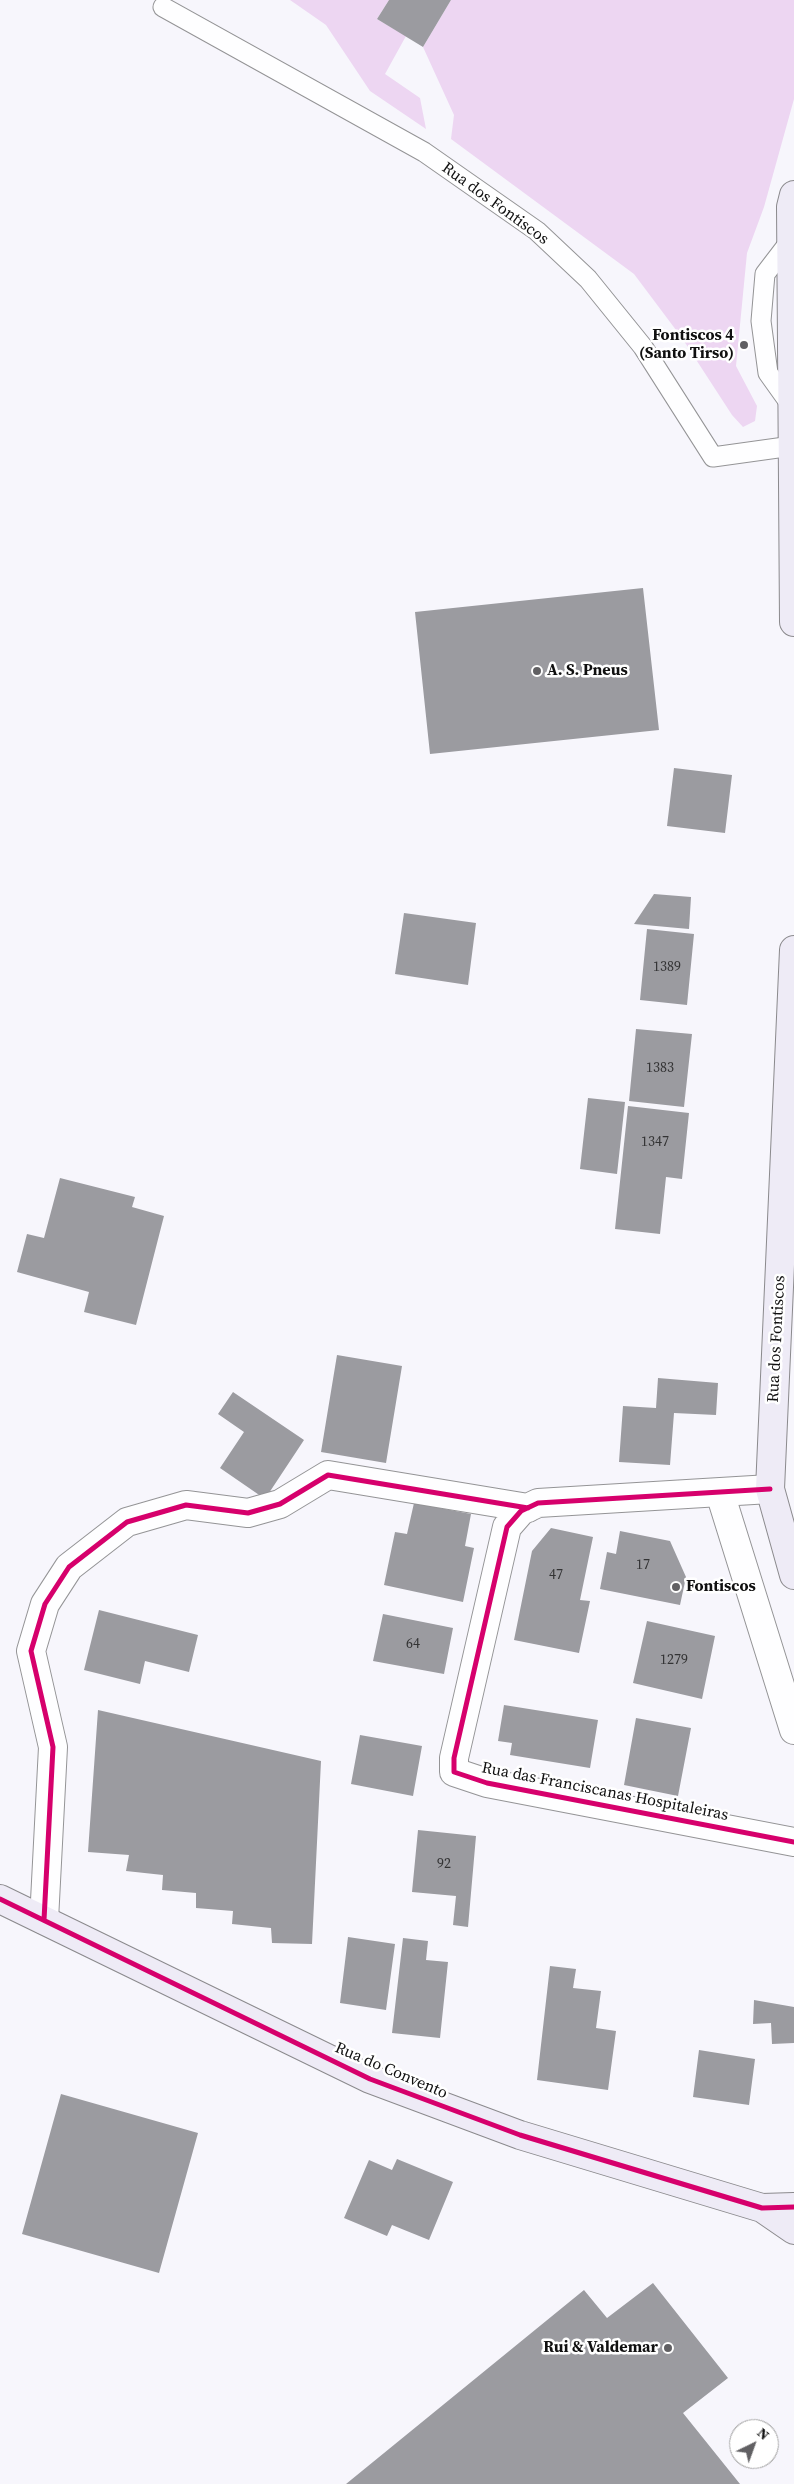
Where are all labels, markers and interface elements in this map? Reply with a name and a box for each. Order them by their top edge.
street label: Rua dos Fontiscos [438,159,552,249]
place label: Fontiscos 4 (Santo Tirso) [639,326,734,364]
marker: Fontiscos 4 (Santo Tirso) [738,339,750,351]
place label: A. S. Pneus [547,661,628,681]
marker: A. S. Pneus [531,665,543,677]
house number: 1389 [653,959,681,975]
house number: 1383 [646,1060,674,1076]
house number: 1347 [641,1134,669,1150]
street label: Rua dos Fontiscos [764,1275,790,1403]
house number: 17 [636,1557,650,1573]
house number: 47 [549,1567,563,1583]
place label: Fontiscos [686,1577,756,1597]
marker: Fontiscos [670,1581,682,1593]
house number: 64 [406,1636,420,1652]
house number: 1279 [660,1652,688,1668]
street label: Rua das Franciscanas Hospitaleiras [480,1759,730,1825]
house number: 92 [437,1856,451,1872]
street label: Rua do Convento [332,2039,450,2103]
place label: Rui & Valdemar [543,2338,658,2358]
marker: Rui & Valdemar [662,2342,674,2354]
north arrow [729,2419,779,2469]
text: N [753,2423,774,2444]

